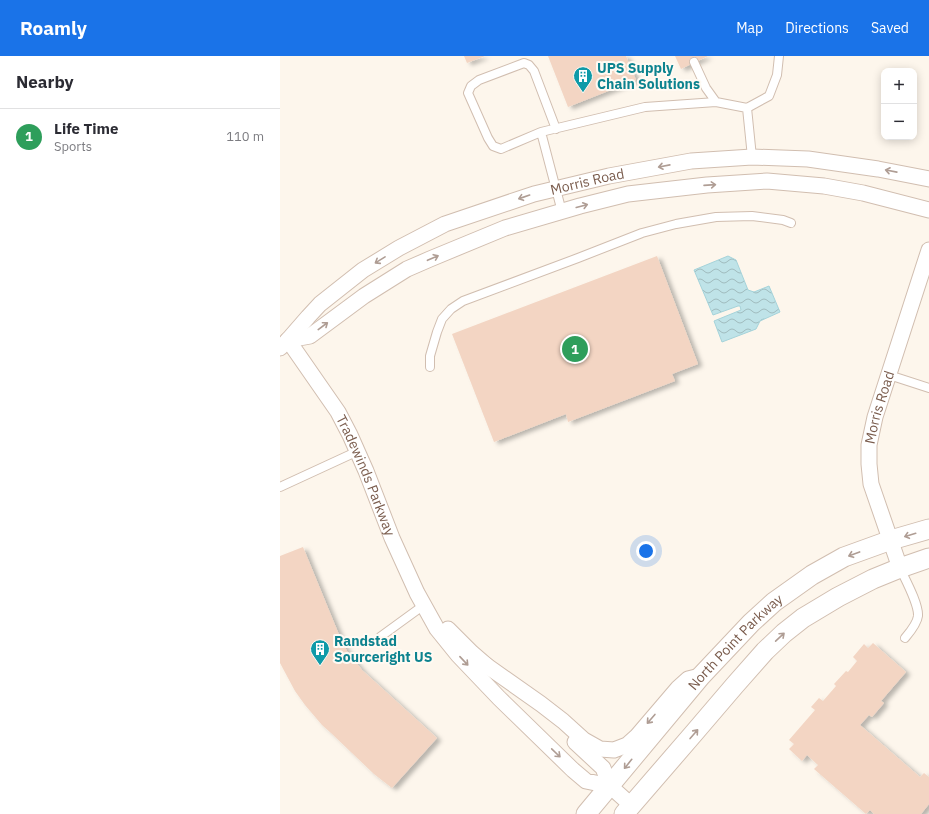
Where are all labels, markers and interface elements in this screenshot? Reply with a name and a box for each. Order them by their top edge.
text: Roamly [20,16,87,40]
text: Map [736,19,763,37]
text: Directions [785,19,849,37]
text: Saved [871,19,909,37]
place label: UPS Supply Chain Solutions [597,59,700,93]
building icon: UPS Supply Chain Solutions [572,65,594,93]
map controls [881,68,917,140]
button: + [881,68,917,104]
text: Nearby [16,71,74,93]
button: − [881,104,917,140]
text: Life Time [54,119,118,138]
text: 1 [25,128,33,145]
text: 110 m [226,128,264,145]
text: Sports [54,138,92,155]
one-way arrow [658,162,671,170]
street label: Morris Road [548,164,626,199]
one-way arrow [885,167,898,175]
one-way arrow [703,182,716,189]
one-way arrow [517,194,530,201]
one-way arrow [575,201,588,209]
one-way arrow [427,254,439,261]
one-way arrow [375,256,386,264]
one-way arrow [317,322,328,330]
pin: 1 [562,334,588,364]
street label: Morris Road [860,368,898,446]
street label: Tradewinds Parkway [332,412,399,538]
one-way arrow [904,532,917,539]
your location [636,541,656,561]
one-way arrow [849,550,861,558]
street label: North Point Parkway [684,590,786,694]
place label: Randstad Sourceright US [334,632,433,666]
one-way arrow [775,632,785,642]
building icon: Randstad Sourceright US [309,638,331,666]
one-way arrow [459,656,468,666]
one-way arrow [647,713,656,724]
one-way arrow [689,729,698,739]
one-way arrow [551,748,561,757]
one-way arrow [624,758,632,769]

